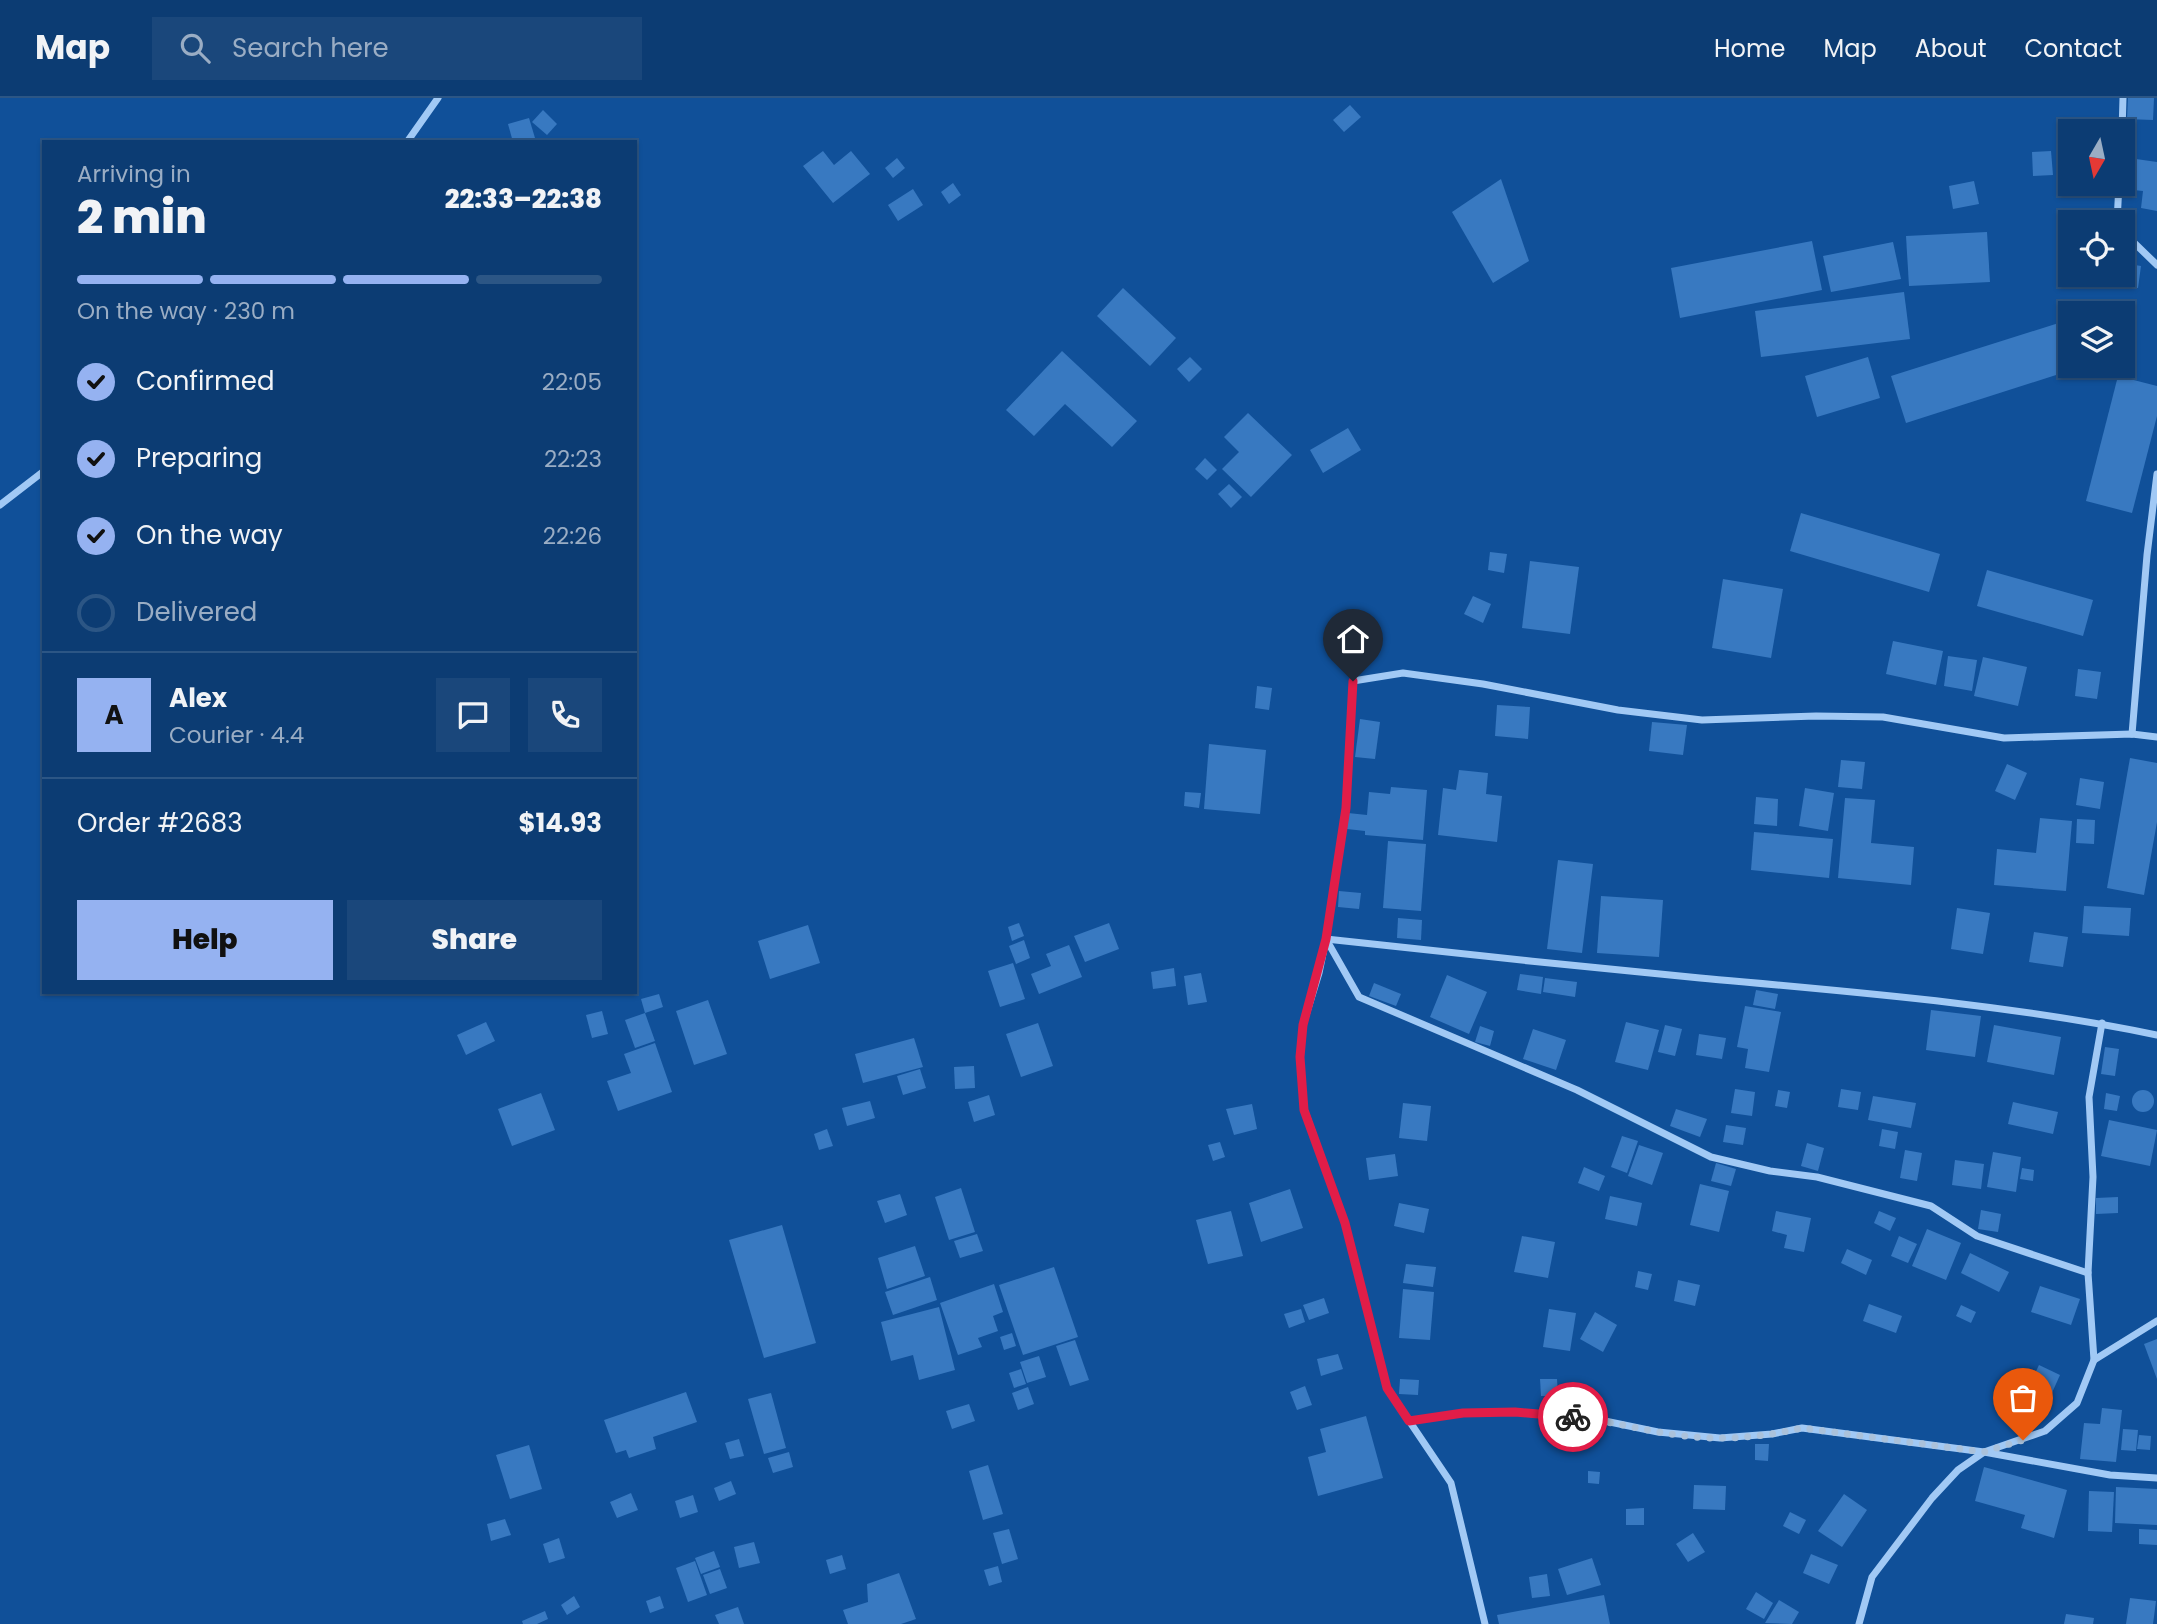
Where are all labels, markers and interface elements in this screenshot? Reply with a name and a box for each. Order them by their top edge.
search box [152,17,642,80]
text: Map [35,24,110,71]
icon: search [176,29,214,67]
text: Search here [232,30,389,66]
text: Home [1714,32,1786,65]
text: Map [1824,32,1877,65]
text: About [1915,32,1986,65]
text: Contact [2024,32,2122,65]
north arrow [2058,119,2135,196]
map controls [2058,119,2135,378]
text: Arriving in [77,158,191,190]
text: 22:33–22:38 [445,181,602,217]
text: 2 min [77,185,207,249]
button: locate [2058,210,2135,287]
text: On the way · 230 m [77,295,295,327]
button: layers [2058,301,2135,378]
icon: check [77,363,115,401]
text: Confirmed [136,363,274,399]
text: 22:05 [542,366,602,398]
icon: check [77,440,115,478]
text: Preparing [136,440,262,476]
text: 22:23 [544,443,602,475]
icon: check [77,517,115,555]
text: On the way [136,517,283,553]
text: 22:26 [543,520,602,552]
text: Delivered [136,594,257,630]
pin [1323,609,1383,681]
icon: home [1334,620,1372,658]
button: chat [436,678,510,752]
button: phone [528,678,602,752]
text: Alex [169,680,227,716]
text: A [104,697,124,733]
text: Courier · 4.4 [169,719,304,751]
text: Order #2683 [77,805,243,841]
text: $14.93 [518,805,602,841]
button: Help [77,900,333,980]
button: Share [347,900,602,980]
pin [1993,1368,2053,1440]
icon: bag [2004,1379,2042,1417]
courier [1538,1382,1608,1452]
icon: bike [1554,1398,1592,1436]

